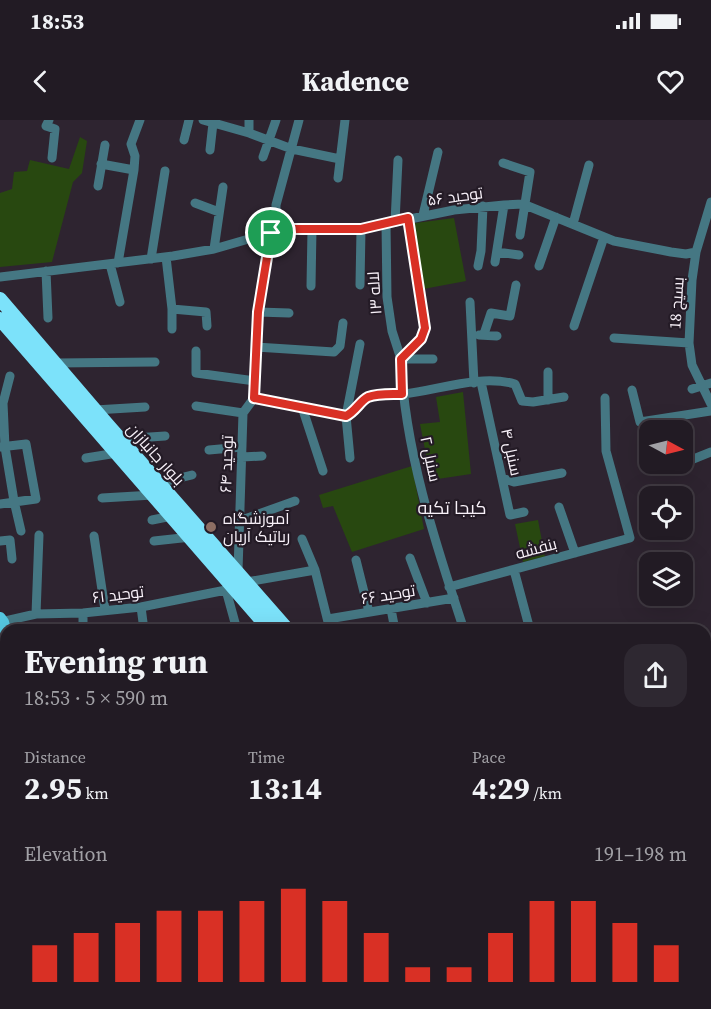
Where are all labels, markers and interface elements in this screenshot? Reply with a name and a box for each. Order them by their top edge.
text: 18:53 [30,6,84,36]
text: Kadence [302,63,409,100]
icon: back [24,65,57,98]
icon: heart [654,65,687,98]
street label: توحید ۵۶ [426,181,485,211]
pin [245,207,296,258]
icon: arrive [254,216,287,249]
street label: لاله ۱۳ [362,271,386,315]
street label: بسیج 18 [663,276,690,330]
street label: بلوار جانبازان [122,418,190,490]
north arrow [639,420,693,474]
map controls [639,420,693,606]
street label: سنبل ۴ [496,426,528,478]
street label: توحید ۶۴ [214,434,238,493]
street label: سنبل ۲ [415,434,447,484]
button: locate [639,486,693,540]
district label: کیجا تکیه [417,495,487,520]
place label: آموزشگاه رباتیک آریان [223,507,290,547]
marker: آموزشگاه رباتیک آریان [204,520,218,534]
street label: بنفشه [513,532,559,564]
button: layers [639,552,693,606]
street label: توحید ۶۶ [359,579,417,609]
street label: توحید ۶۱ [91,580,146,608]
text: Evening run [24,639,208,684]
button: share [624,644,687,707]
text: 18:53 · 5 × 590 m [24,684,168,712]
text: Distance [24,746,86,768]
text: Time [248,746,285,768]
text: Pace [472,746,506,768]
text: 2.95 [24,768,82,809]
text: 13:14 [248,768,322,809]
text: 4:29 [472,768,530,809]
text: km [82,782,109,804]
text: /km [530,782,562,804]
text: Elevation [24,840,108,868]
text: 191–198 m [594,840,687,868]

